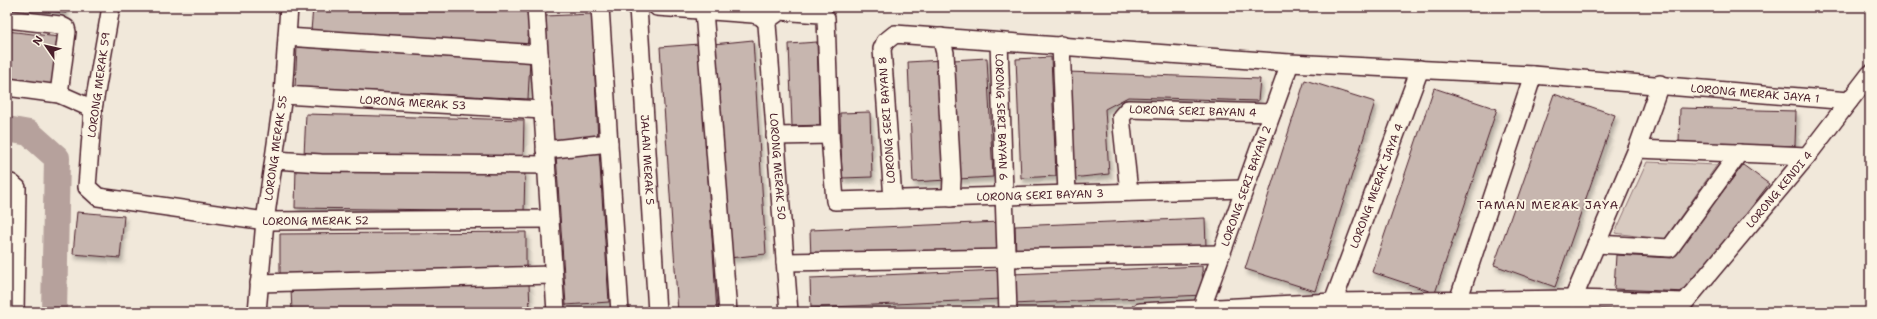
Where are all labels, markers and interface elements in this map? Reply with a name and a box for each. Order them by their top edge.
north arrow [26,26,66,66]
street label: LORONG MERAK 59 [84,31,114,139]
text: N [29,33,47,48]
street label: LORONG SERI BAYAN 6 [992,53,1011,181]
street label: LORONG SERI BAYAN 8 [875,56,899,184]
street label: LORONG MERAK JAYA 1 [1690,80,1820,106]
street label: LORONG MERAK 53 [359,92,467,113]
street label: LORONG MERAK 55 [260,94,290,202]
street label: LORONG SERI BAYAN 4 [1129,102,1257,120]
street label: LORONG MERAK 50 [766,113,789,221]
street label: JALAN MERAK 5 [637,114,658,206]
street label: LORONG MERAK JAYA 4 [1346,121,1407,250]
street label: LORONG SERI BAYAN 2 [1217,123,1274,248]
street label: LORONG KENDI 4 [1743,148,1816,231]
street label: LORONG SERI BAYAN 3 [976,186,1104,204]
district label: TAMAN MERAK JAYA [1477,197,1619,213]
street label: LORONG MERAK 52 [262,213,369,229]

